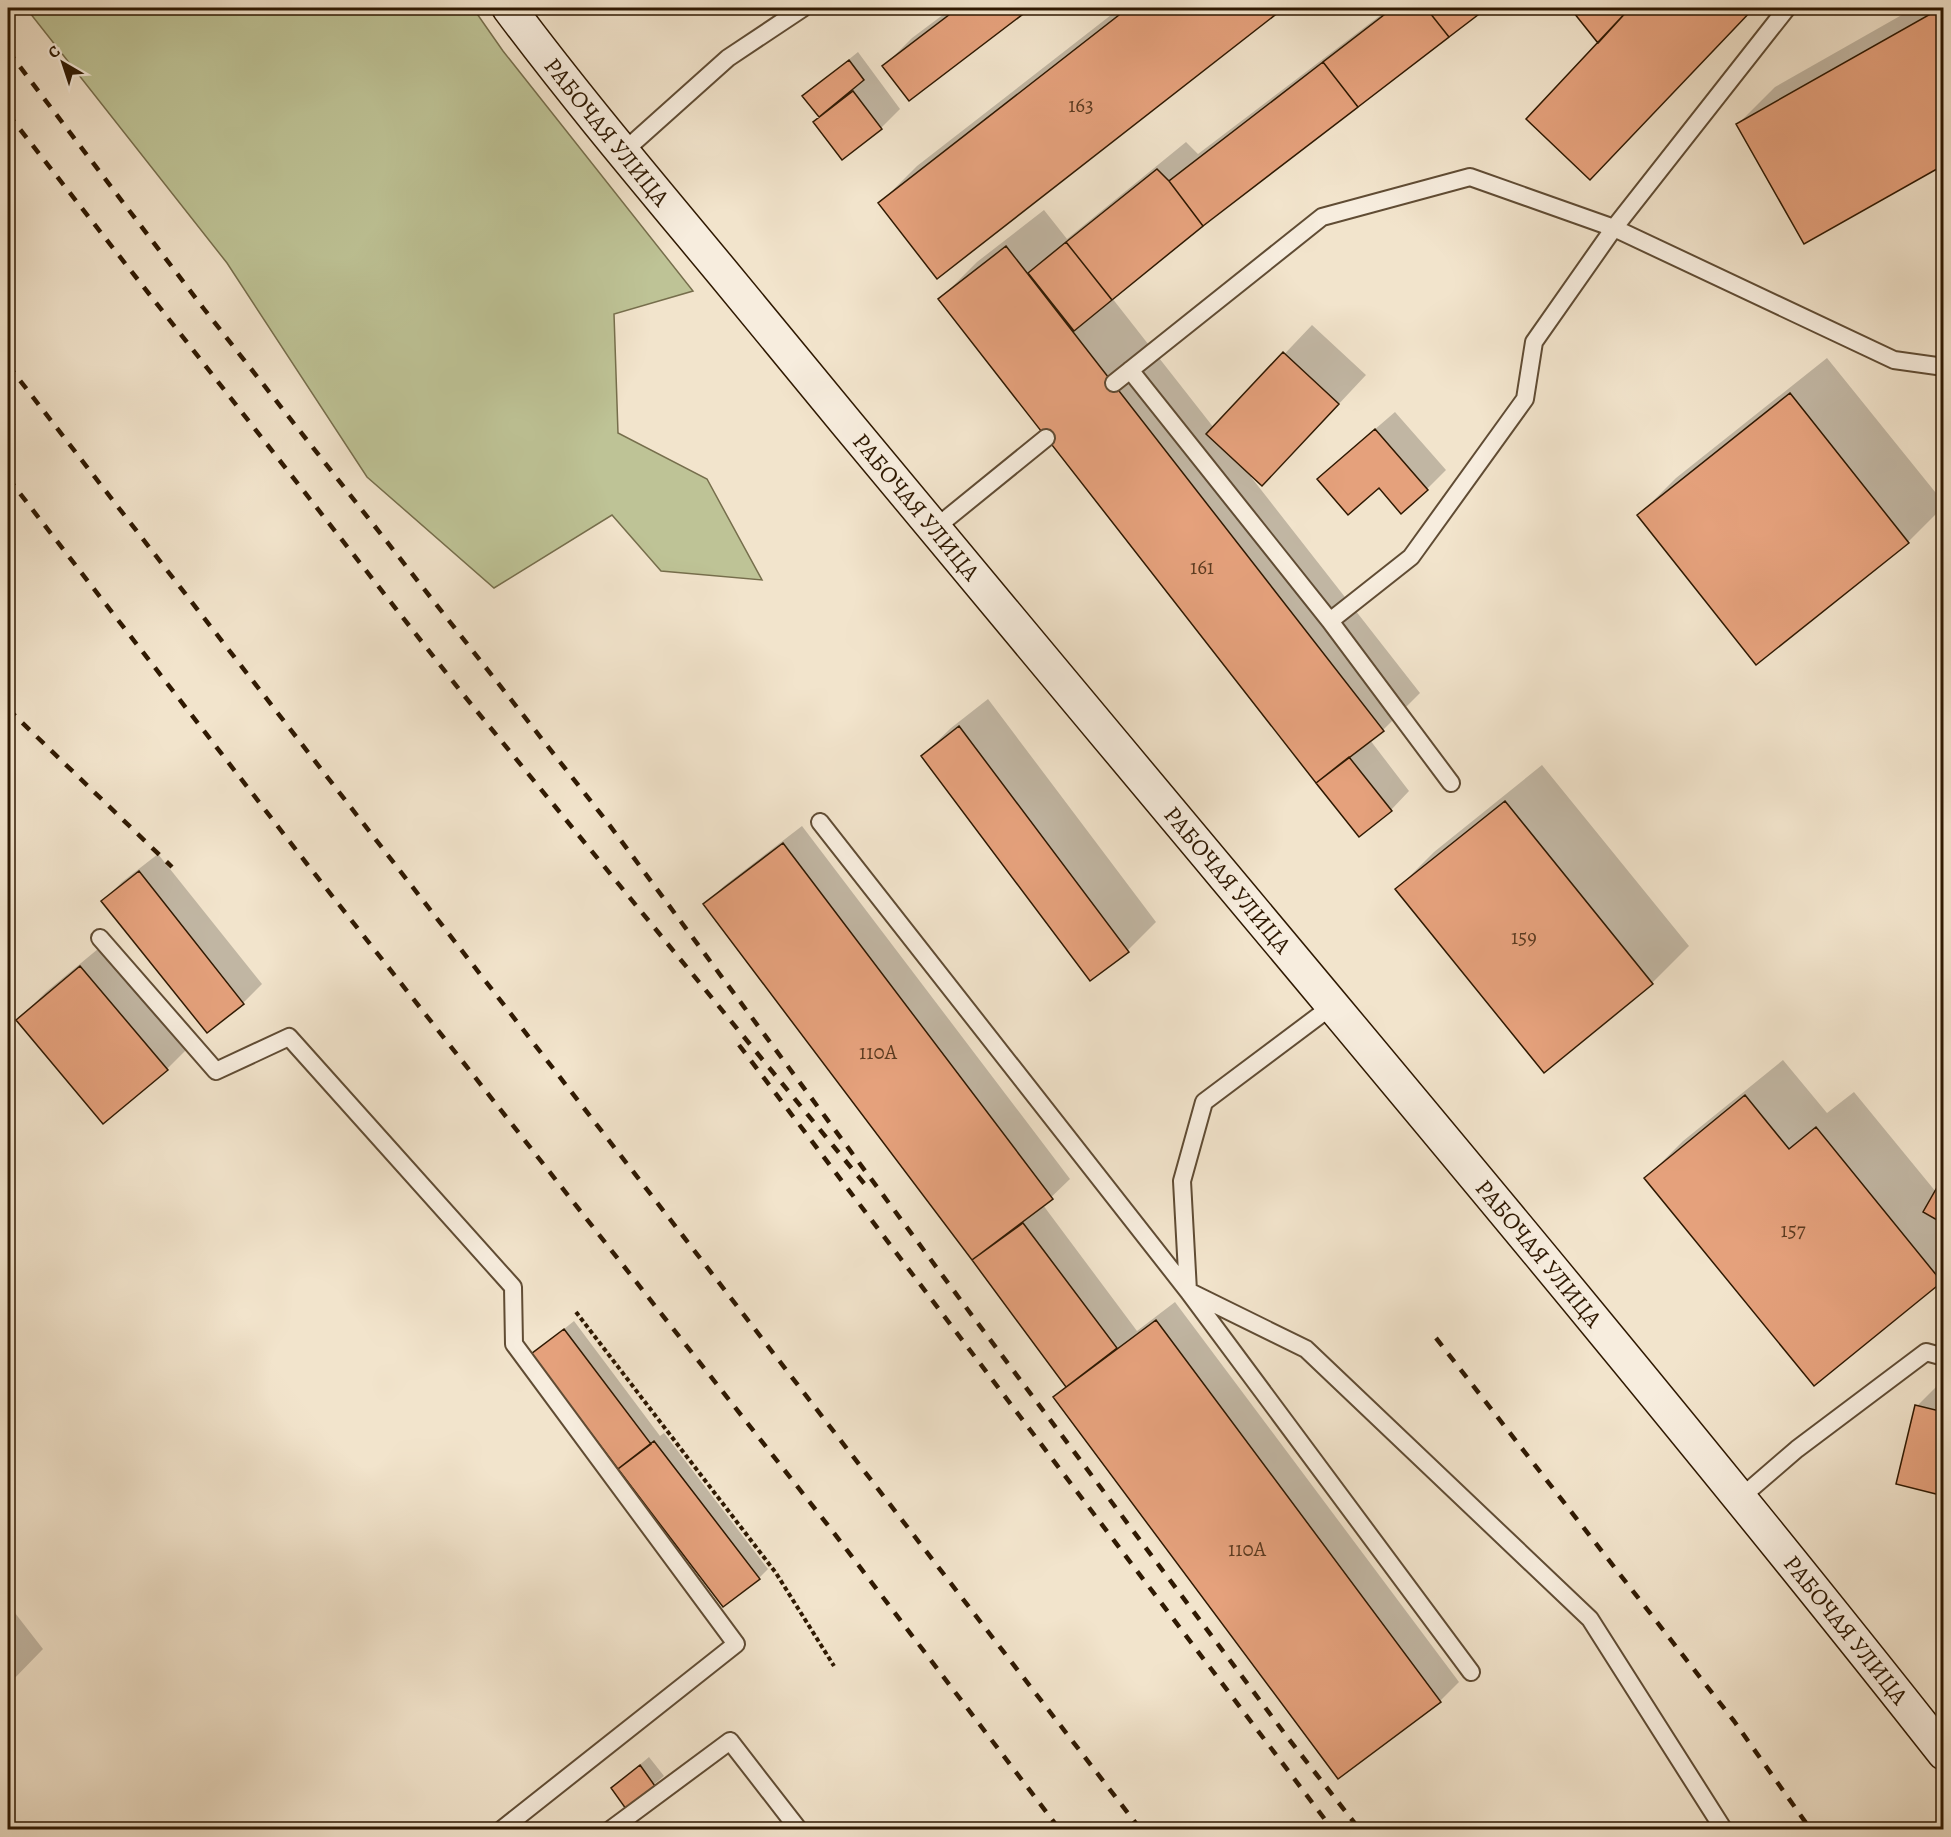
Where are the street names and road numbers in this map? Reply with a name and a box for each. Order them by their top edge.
street label: РАБОЧАЯ УЛИЦА [537,51,678,214]
street label: РАБОЧАЯ УЛИЦА [845,426,988,588]
street label: РАБОЧАЯ УЛИЦА [1157,799,1299,961]
street label: РАБОЧАЯ УЛИЦА [1468,1173,1610,1335]
street label: РАБОЧАЯ УЛИЦА [1776,1549,1916,1712]

